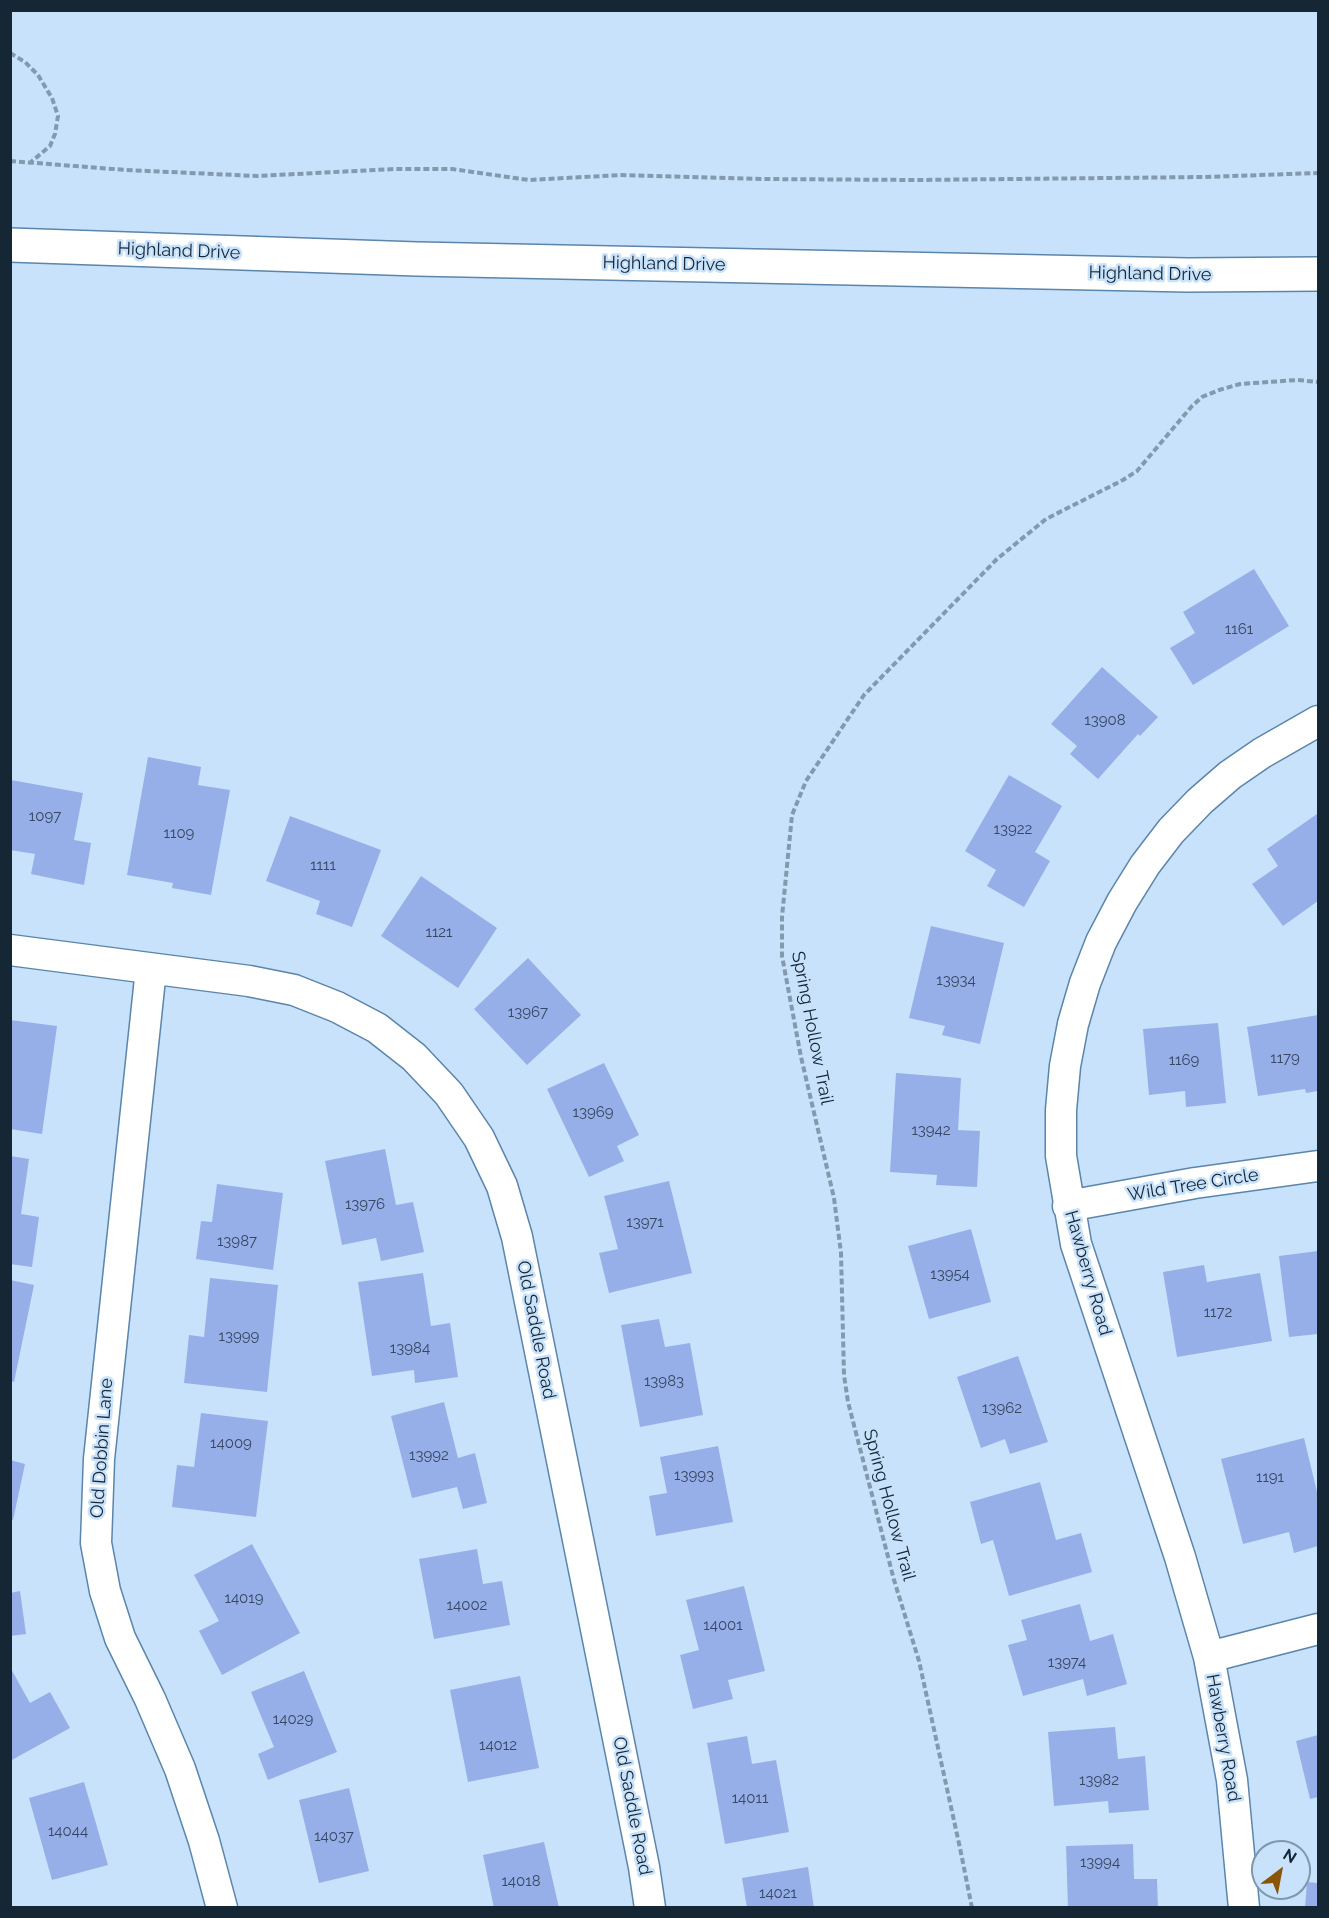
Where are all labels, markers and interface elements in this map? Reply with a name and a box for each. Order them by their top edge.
street label: Highland Drive [117,238,241,264]
street label: Highland Drive [602,252,726,276]
street label: Highland Drive [1088,262,1212,286]
house number: 1161 [1225,620,1253,638]
house number: 13908 [1084,711,1126,729]
house number: 1097 [29,807,61,825]
house number: 13922 [994,820,1032,838]
house number: 1109 [164,824,194,842]
house number: 1111 [310,856,336,874]
house number: 1121 [425,923,453,941]
street label: Spring Hollow Trail [787,949,837,1107]
house number: 13934 [936,971,976,989]
house number: 13967 [508,1003,548,1021]
house number: 1179 [1270,1049,1300,1067]
house number: 1169 [1169,1051,1199,1069]
house number: 13969 [572,1103,614,1121]
house number: 13942 [911,1121,951,1139]
street label: Wild Tree Circle [1126,1164,1260,1206]
house number: 13976 [345,1195,385,1213]
street label: Hawberry Road [1060,1208,1116,1338]
house number: 13971 [626,1213,664,1231]
house number: 13987 [217,1232,257,1250]
street label: Old Saddle Road [512,1259,560,1401]
house number: 13954 [930,1265,970,1283]
house number: 1172 [1204,1303,1232,1321]
house number: 13999 [219,1327,259,1345]
house number: 13984 [390,1339,430,1357]
house number: 13983 [644,1372,684,1390]
street label: Old Dobbin Lane [86,1377,118,1519]
house number: 13962 [982,1399,1022,1417]
street label: Spring Hollow Trail [858,1427,920,1583]
house number: 14009 [210,1434,252,1452]
house number: 13992 [409,1446,449,1464]
house number: 13993 [674,1466,714,1484]
house number: 1191 [1256,1468,1284,1486]
house number: 14019 [225,1589,263,1607]
house number: 14002 [447,1596,487,1614]
house number: 14001 [703,1616,743,1634]
house number: 13974 [1048,1653,1086,1671]
street label: Hawberry Road [1201,1673,1245,1803]
house number: 14029 [273,1710,313,1728]
street label: Old Saddle Road [608,1735,656,1877]
house number: 14012 [479,1736,517,1754]
house number: 13982 [1079,1771,1119,1789]
house number: 14011 [732,1789,768,1807]
house number: 14044 [48,1822,88,1840]
house number: 14037 [314,1827,354,1845]
north arrow [1251,1840,1311,1900]
text: N [1280,1845,1300,1867]
house number: 13994 [1080,1853,1120,1871]
house number: 14018 [501,1872,541,1890]
house number: 14021 [759,1884,797,1902]

